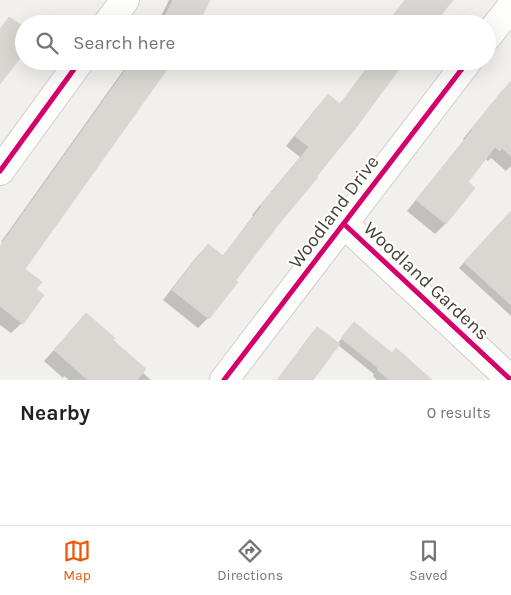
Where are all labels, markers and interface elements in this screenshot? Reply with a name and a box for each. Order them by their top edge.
search box [15,15,496,70]
icon: search [33,29,61,57]
text: Search here [73,32,175,54]
street label: Woodland Drive [284,151,384,273]
street label: Woodland Gardens [359,217,493,345]
text: Nearby [20,401,90,425]
text: 0 results [427,403,491,422]
tab: Map [63,537,91,584]
tab: Directions [217,537,283,584]
tab: Saved [409,537,448,584]

